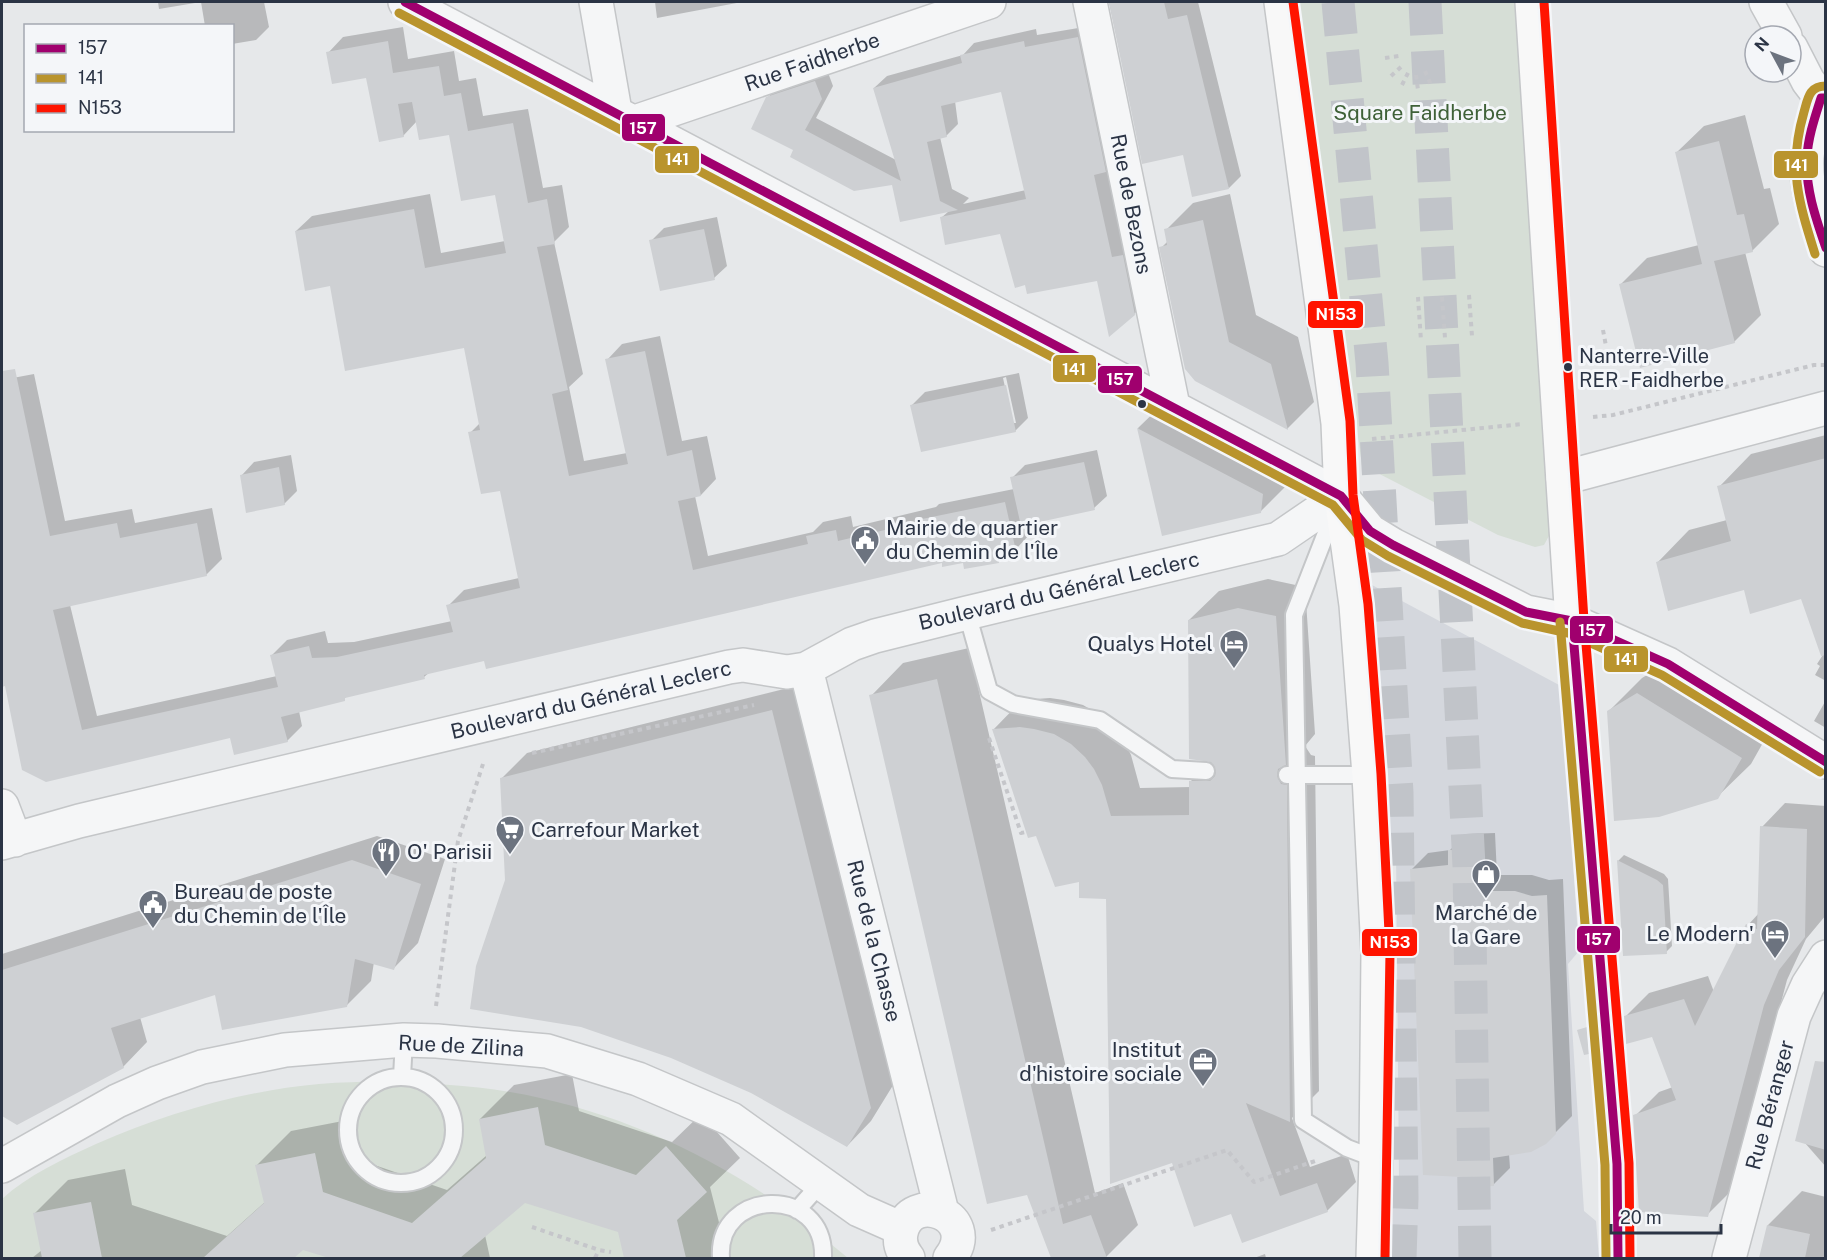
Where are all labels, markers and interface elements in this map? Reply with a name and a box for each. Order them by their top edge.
legend [24,24,234,132]
north arrow [1743,24,1803,84]
street label: Rue Faidherbe [741,27,883,96]
text: N [1751,34,1773,55]
text: 157 [78,37,108,58]
text: 141 [78,67,104,88]
text: N153 [78,97,122,118]
park label: Square Faidherbe [1333,100,1507,125]
line badge: 157 [621,113,666,142]
text: 157 [629,119,657,138]
street label: Rue de Bezons [1106,132,1157,276]
line badge: 141 [654,145,700,174]
text: 141 [665,150,689,169]
line badge: 141 [1773,150,1819,179]
text: 141 [1784,156,1808,175]
line badge: N153 [1307,300,1364,329]
text: N153 [1316,305,1356,324]
place label: Nanterre-Ville RER - Faidherbe [1579,344,1724,392]
line badge: 141 [1052,354,1097,383]
text: 141 [1062,360,1086,379]
marker: Nanterre-Ville RER - Faidherbe [1562,361,1574,373]
line badge: 157 [1097,365,1143,394]
text: 157 [1106,370,1134,389]
unlabelled marker [1136,398,1148,410]
place label: Mairie de quartier du Chemin de l'Île [886,515,1058,564]
public building icon: Mairie de quartier du Chemin de l'Île [849,524,881,566]
street label: Boulevard du Général Leclerc [916,546,1202,635]
line badge: 157 [1569,615,1614,644]
text: 157 [1578,621,1606,640]
hotel icon: Qualys Hotel [1218,628,1250,670]
place label: Qualys Hotel [1087,631,1213,656]
line badge: 141 [1603,645,1649,673]
text: 141 [1614,650,1638,669]
street label: Boulevard du Général Leclerc [448,655,734,744]
supermarket icon: Carrefour Market [494,814,526,856]
place label: Carrefour Market [531,817,700,842]
restaurant icon: O' Parisii [370,836,402,878]
place label: O' Parisii [407,839,492,864]
street label: Rue de la Chasse [842,857,907,1025]
shop icon: Marché de la Gare [1470,858,1502,900]
place label: Bureau de poste du Chemin de l'Île [174,879,346,928]
public building icon: Bureau de poste du Chemin de l'Île [137,888,169,930]
place label: Marché de la Gare [1435,900,1537,949]
hotel icon: Le Modern' [1759,918,1791,960]
place label: Le Modern' [1646,921,1754,946]
line badge: 157 [1576,925,1621,954]
line badge: N153 [1361,928,1418,957]
text: 157 [1584,930,1612,949]
text: N153 [1370,933,1410,952]
street label: Rue de Zilina [398,1030,525,1061]
place label: Institut d'histoire sociale [1019,1037,1182,1086]
street label: Rue Béranger [1740,1037,1799,1173]
office icon: Institut d'histoire sociale [1187,1046,1219,1088]
scale bar [1611,1197,1720,1235]
text: 20 m [1620,1207,1662,1228]

